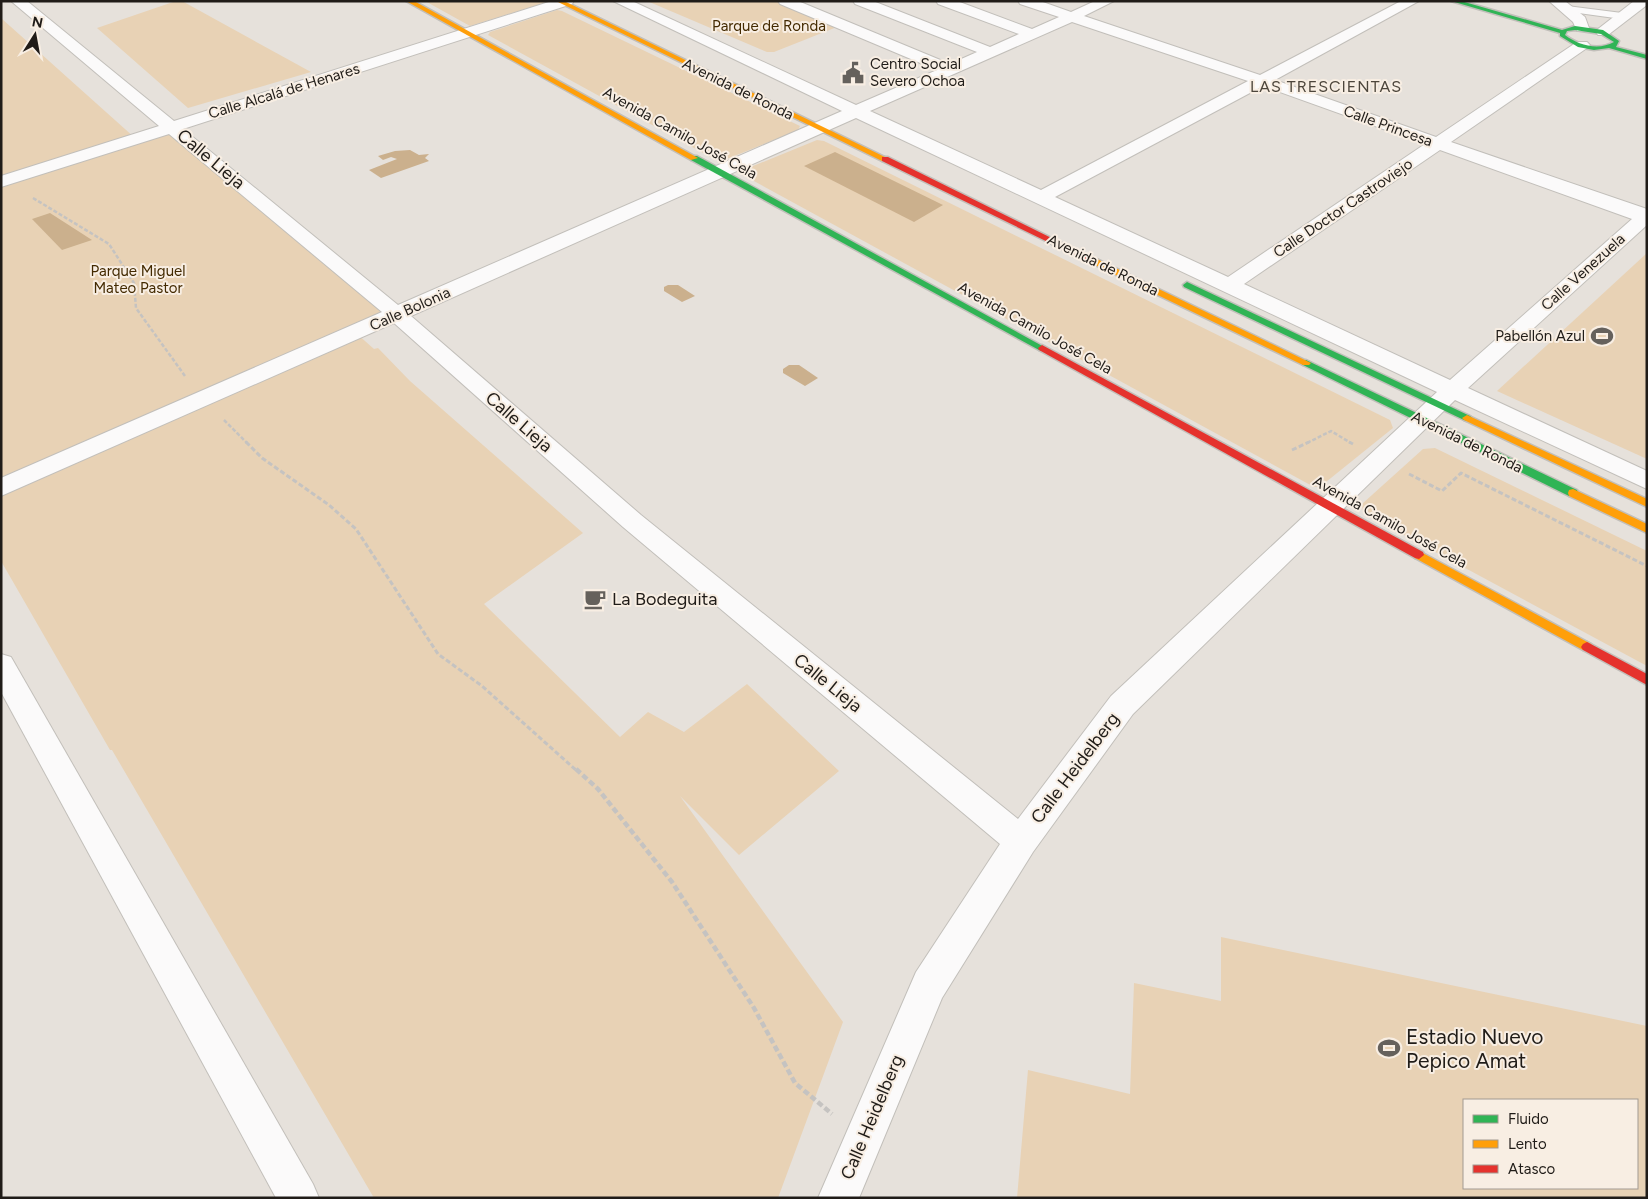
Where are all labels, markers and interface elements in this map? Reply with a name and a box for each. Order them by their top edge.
north arrow [10,10,60,60]
text: N [30,13,44,32]
park label: Parque de Ronda [712,17,826,35]
street label: Avenida de Ronda [680,54,796,124]
place label: Centro Social Severo Ochoa [870,55,965,90]
street label: Calle Alcalá de Henares [206,59,362,123]
public building icon: Centro Social Severo Ochoa [840,60,866,86]
district label: LAS TRESCIENTAS [1250,77,1402,96]
street label: Avenida Camilo José Cela [600,83,760,183]
street label: Calle Princesa [1341,102,1435,150]
street label: Calle Lieja [173,124,249,194]
street label: Calle Doctor Castroviejo [1270,154,1416,261]
street label: Avenida de Ronda [1045,230,1161,300]
street label: Calle Venezuela [1537,230,1629,314]
park label: Parque Miguel Mateo Pastor [90,262,186,297]
street label: Avenida Camilo José Cela [955,278,1115,378]
street label: Calle Bolonia [367,283,453,335]
sports icon: Pabellón Azul [1589,323,1615,349]
place label: Pabellón Azul [1495,327,1585,345]
street label: Calle Lieja [481,387,557,457]
street label: Avenida de Ronda [1409,407,1525,477]
street label: Avenida Camilo José Cela [1310,472,1470,572]
cafe icon: La Bodeguita [582,586,608,612]
place label: La Bodeguita [612,588,718,610]
street label: Calle Lieja [789,649,867,717]
street label: Calle Heidelberg [1026,708,1124,828]
place label: Estadio Nuevo Pepico Amat [1406,1024,1543,1073]
sports icon: Estadio Nuevo Pepico Amat [1376,1035,1402,1061]
street label: Calle Heidelberg [836,1051,908,1183]
legend [1463,1099,1638,1189]
text: Fluido [1508,1110,1549,1128]
text: Lento [1508,1135,1547,1153]
text: Atasco [1508,1160,1556,1178]

